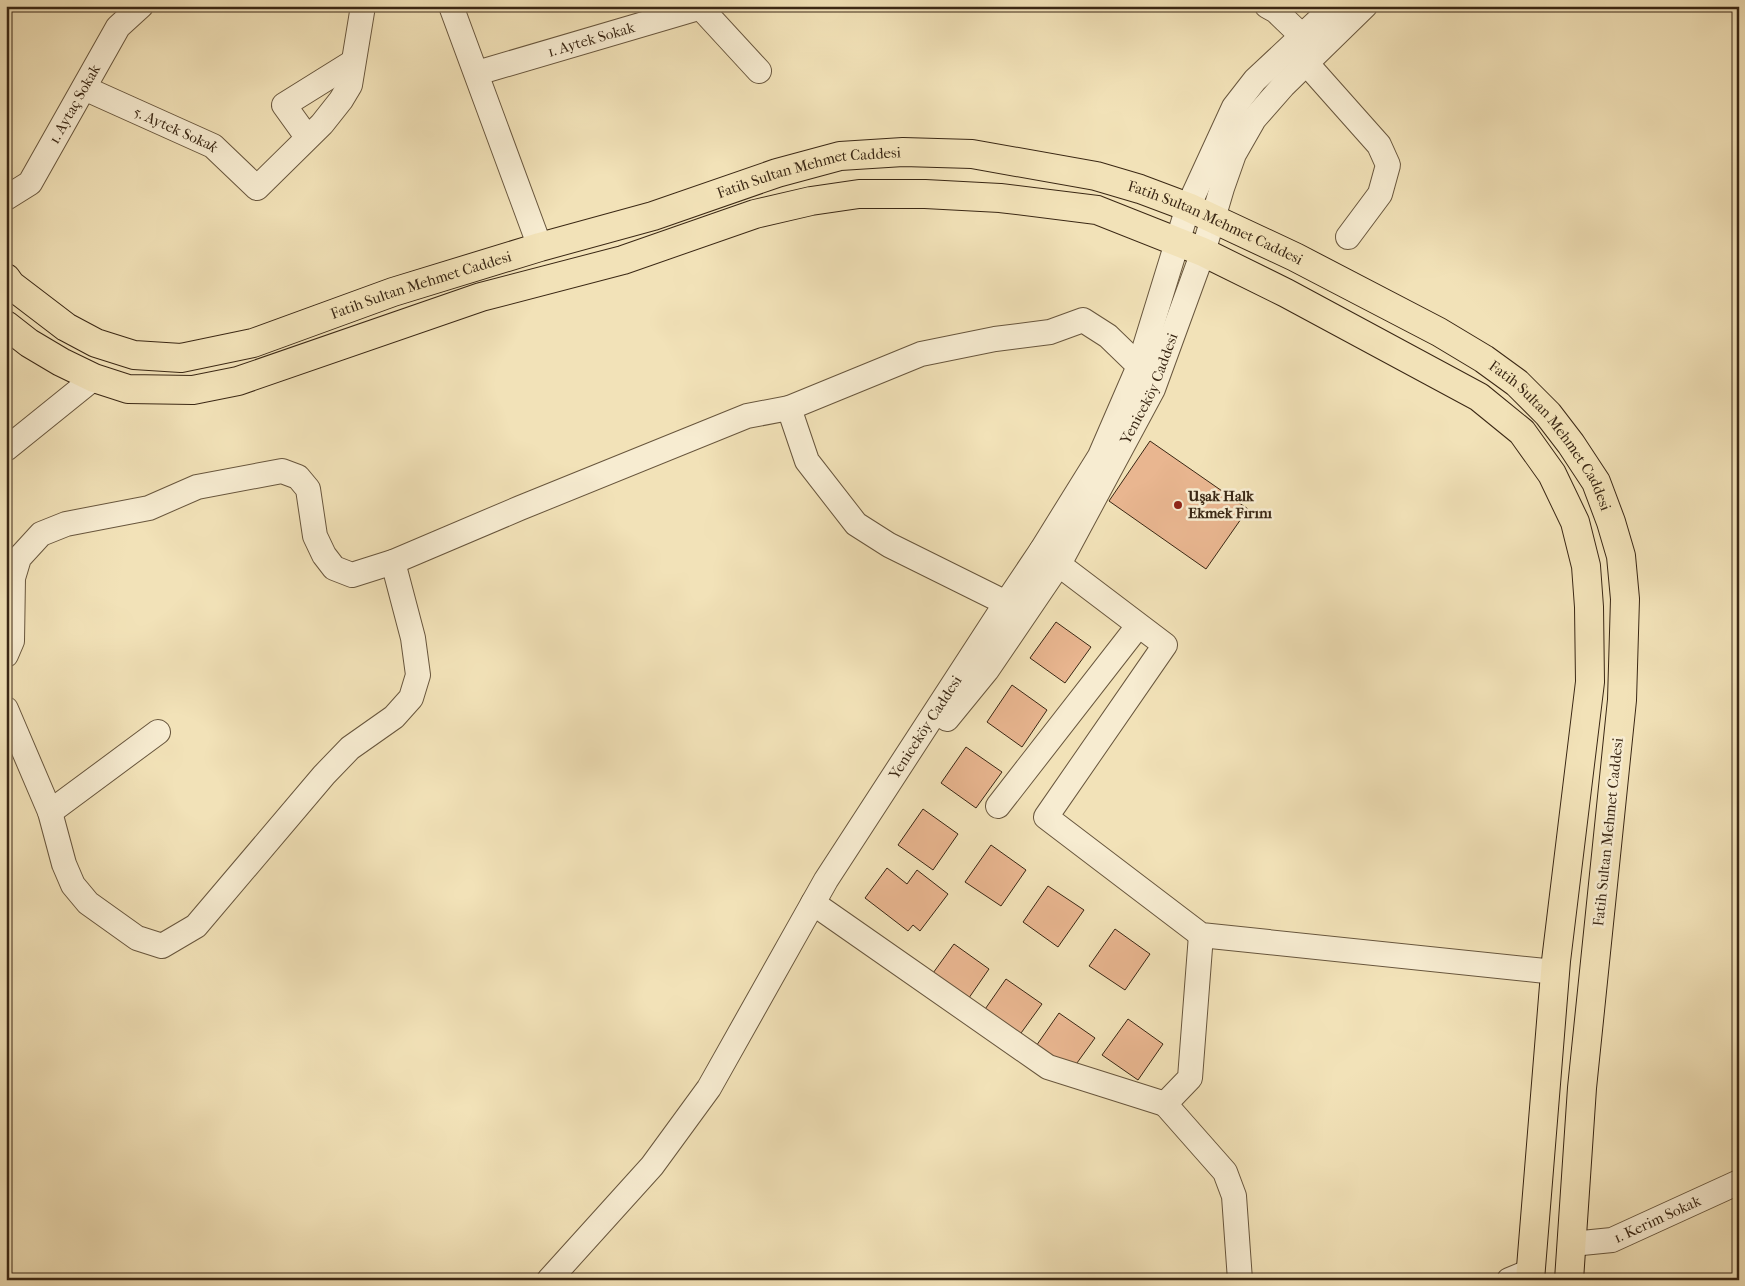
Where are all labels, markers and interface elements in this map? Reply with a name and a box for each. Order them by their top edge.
street label: 1. Aytek Sokak [546,18,637,61]
street label: 1. Aytaç Sokak [45,61,104,147]
street label: 5. Aytek Sokak [131,103,223,156]
street label: Fatih Sultan Mehmet Caddesi [714,143,902,202]
street label: Fatih Sultan Mehmet Caddesi [1126,177,1306,269]
street label: Fatih Sultan Mehmet Caddesi [328,247,514,323]
street label: Yeniceköy Caddesi [1116,330,1182,448]
street label: Fatih Sultan Mehmet Caddesi [1485,357,1615,514]
place label: Uşak Halk Ekmek Fırını [1187,487,1273,522]
marker: Uşak Halk Ekmek Fırını [1172,499,1184,511]
street label: Yeniceköy Caddesi [884,672,966,783]
street label: Fatih Sultan Mehmet Caddesi [1589,736,1627,927]
street label: 1. Kerim Sokak [1611,1192,1704,1247]

